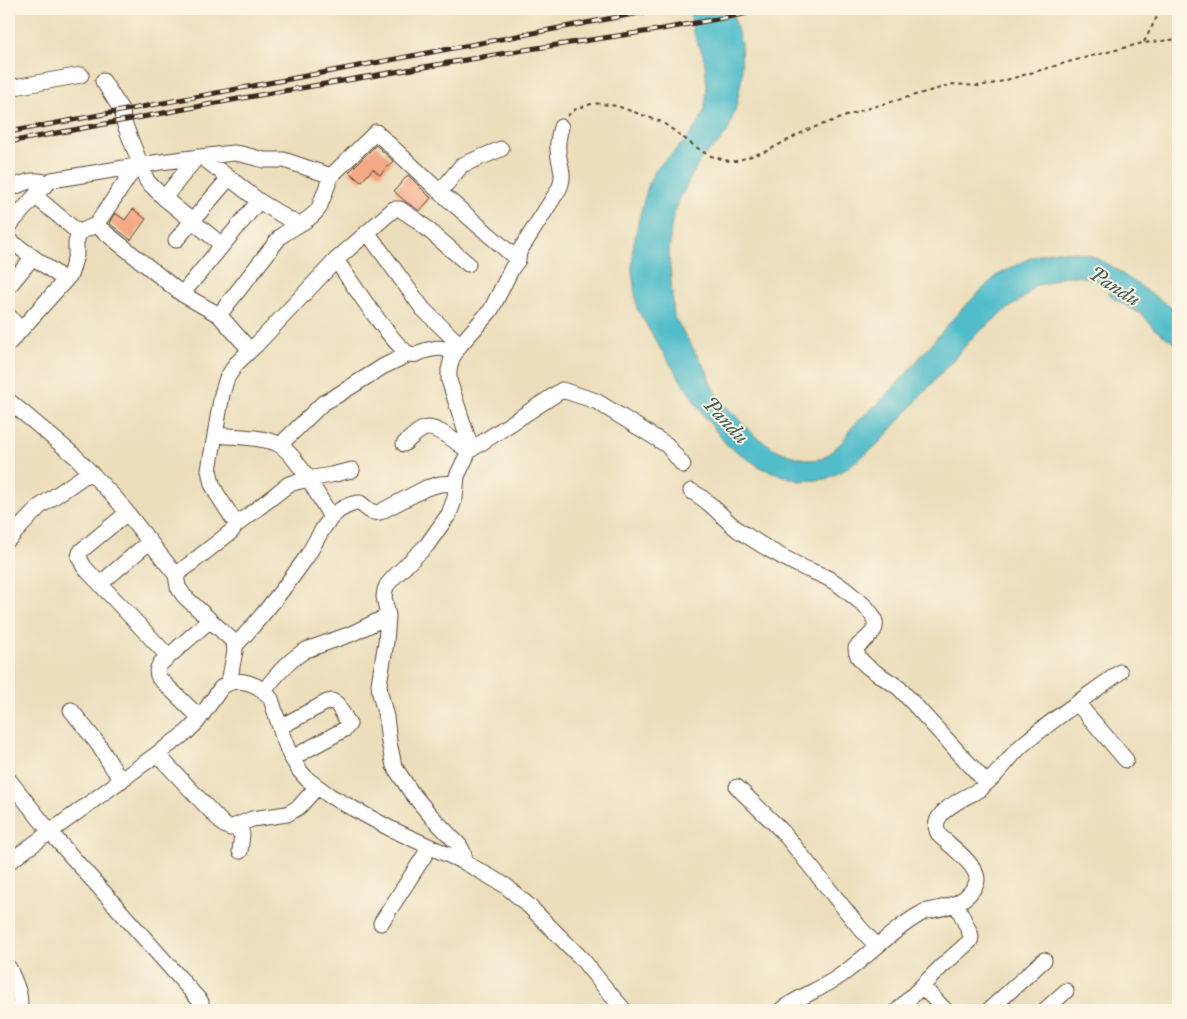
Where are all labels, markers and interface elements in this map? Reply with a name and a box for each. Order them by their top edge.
water label: Pandu [1085,261,1145,311]
water label: Pandu [698,391,754,449]

